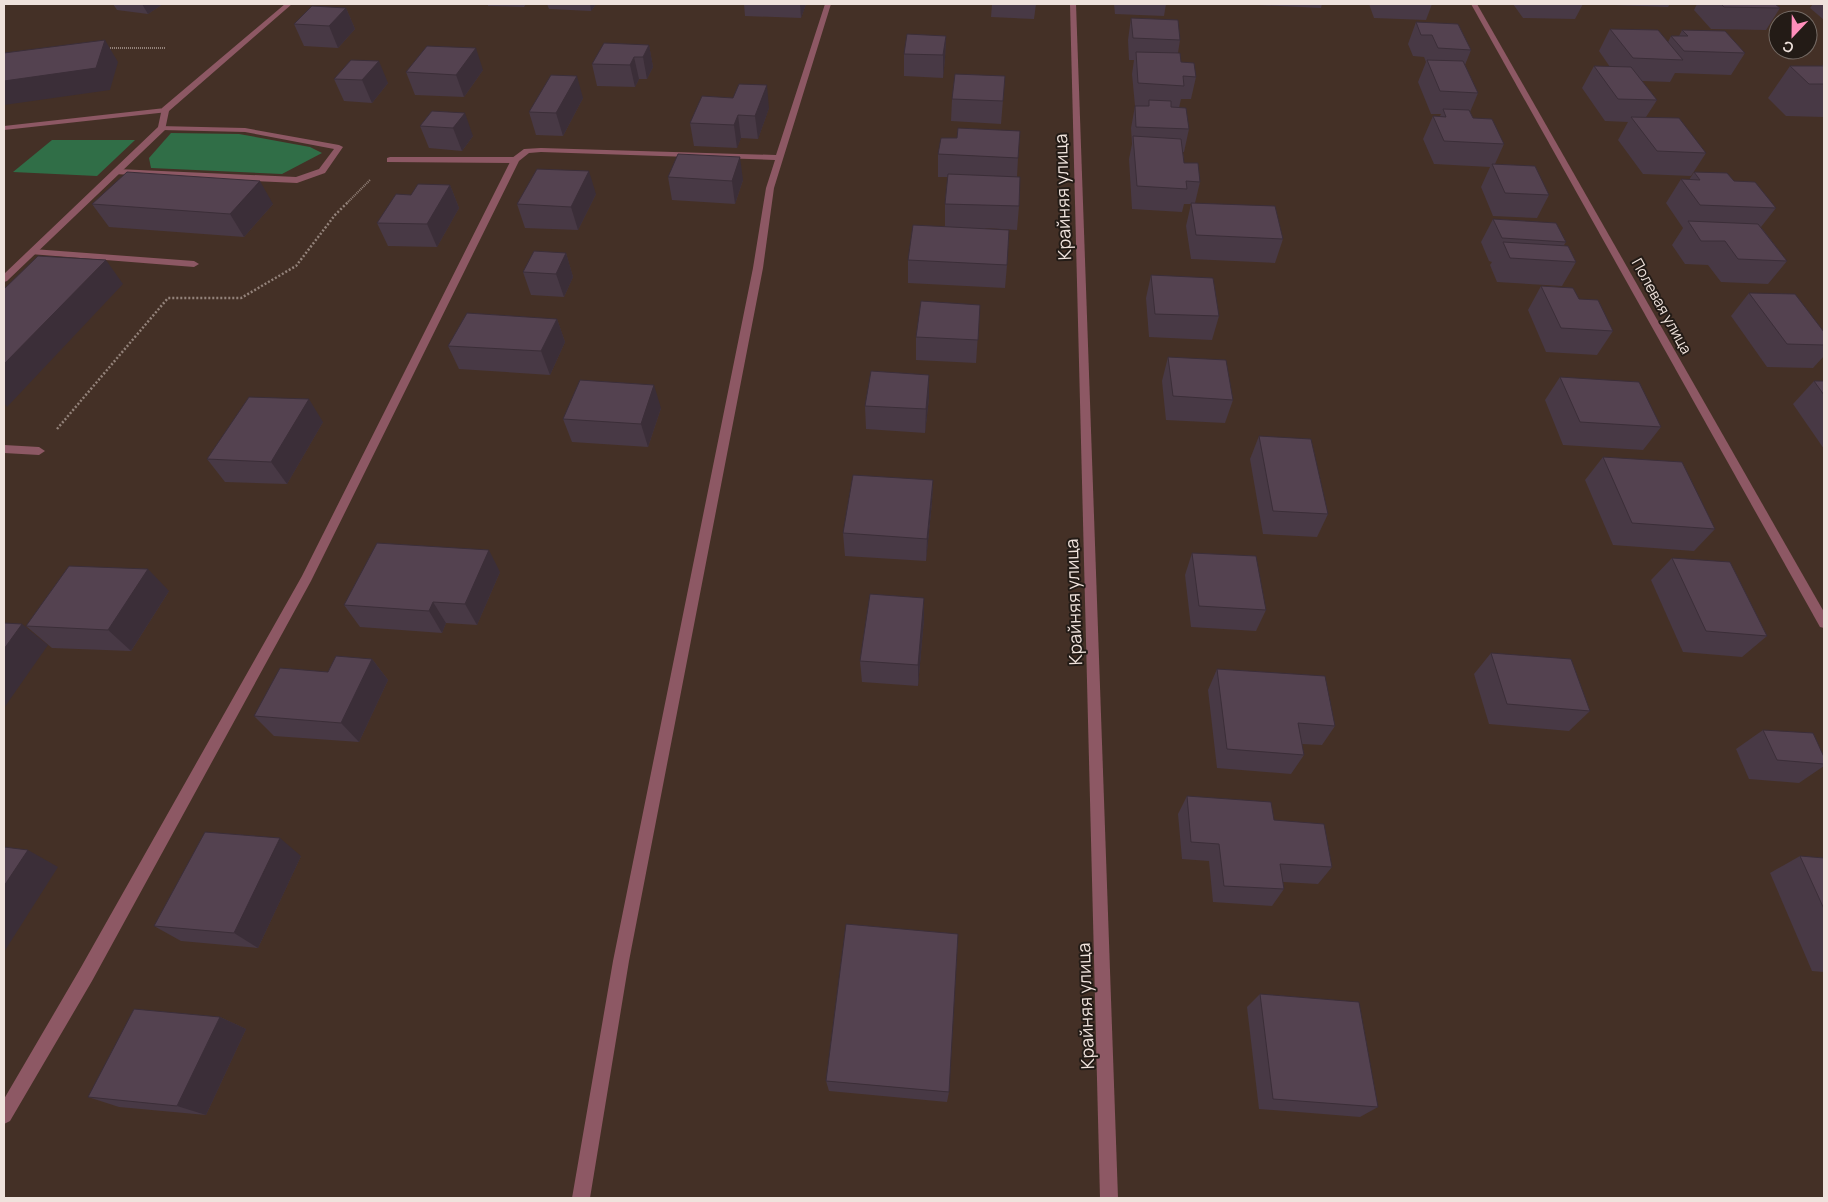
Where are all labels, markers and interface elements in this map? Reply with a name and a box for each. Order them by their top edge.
north arrow [1768,10,1818,60]
text: С [1780,37,1796,58]
street label: Крайняя улица [1048,133,1076,261]
street label: Полевая улица [1627,254,1697,358]
street label: Крайняя улица [1059,538,1087,666]
street label: Крайняя улица [1071,942,1099,1070]

